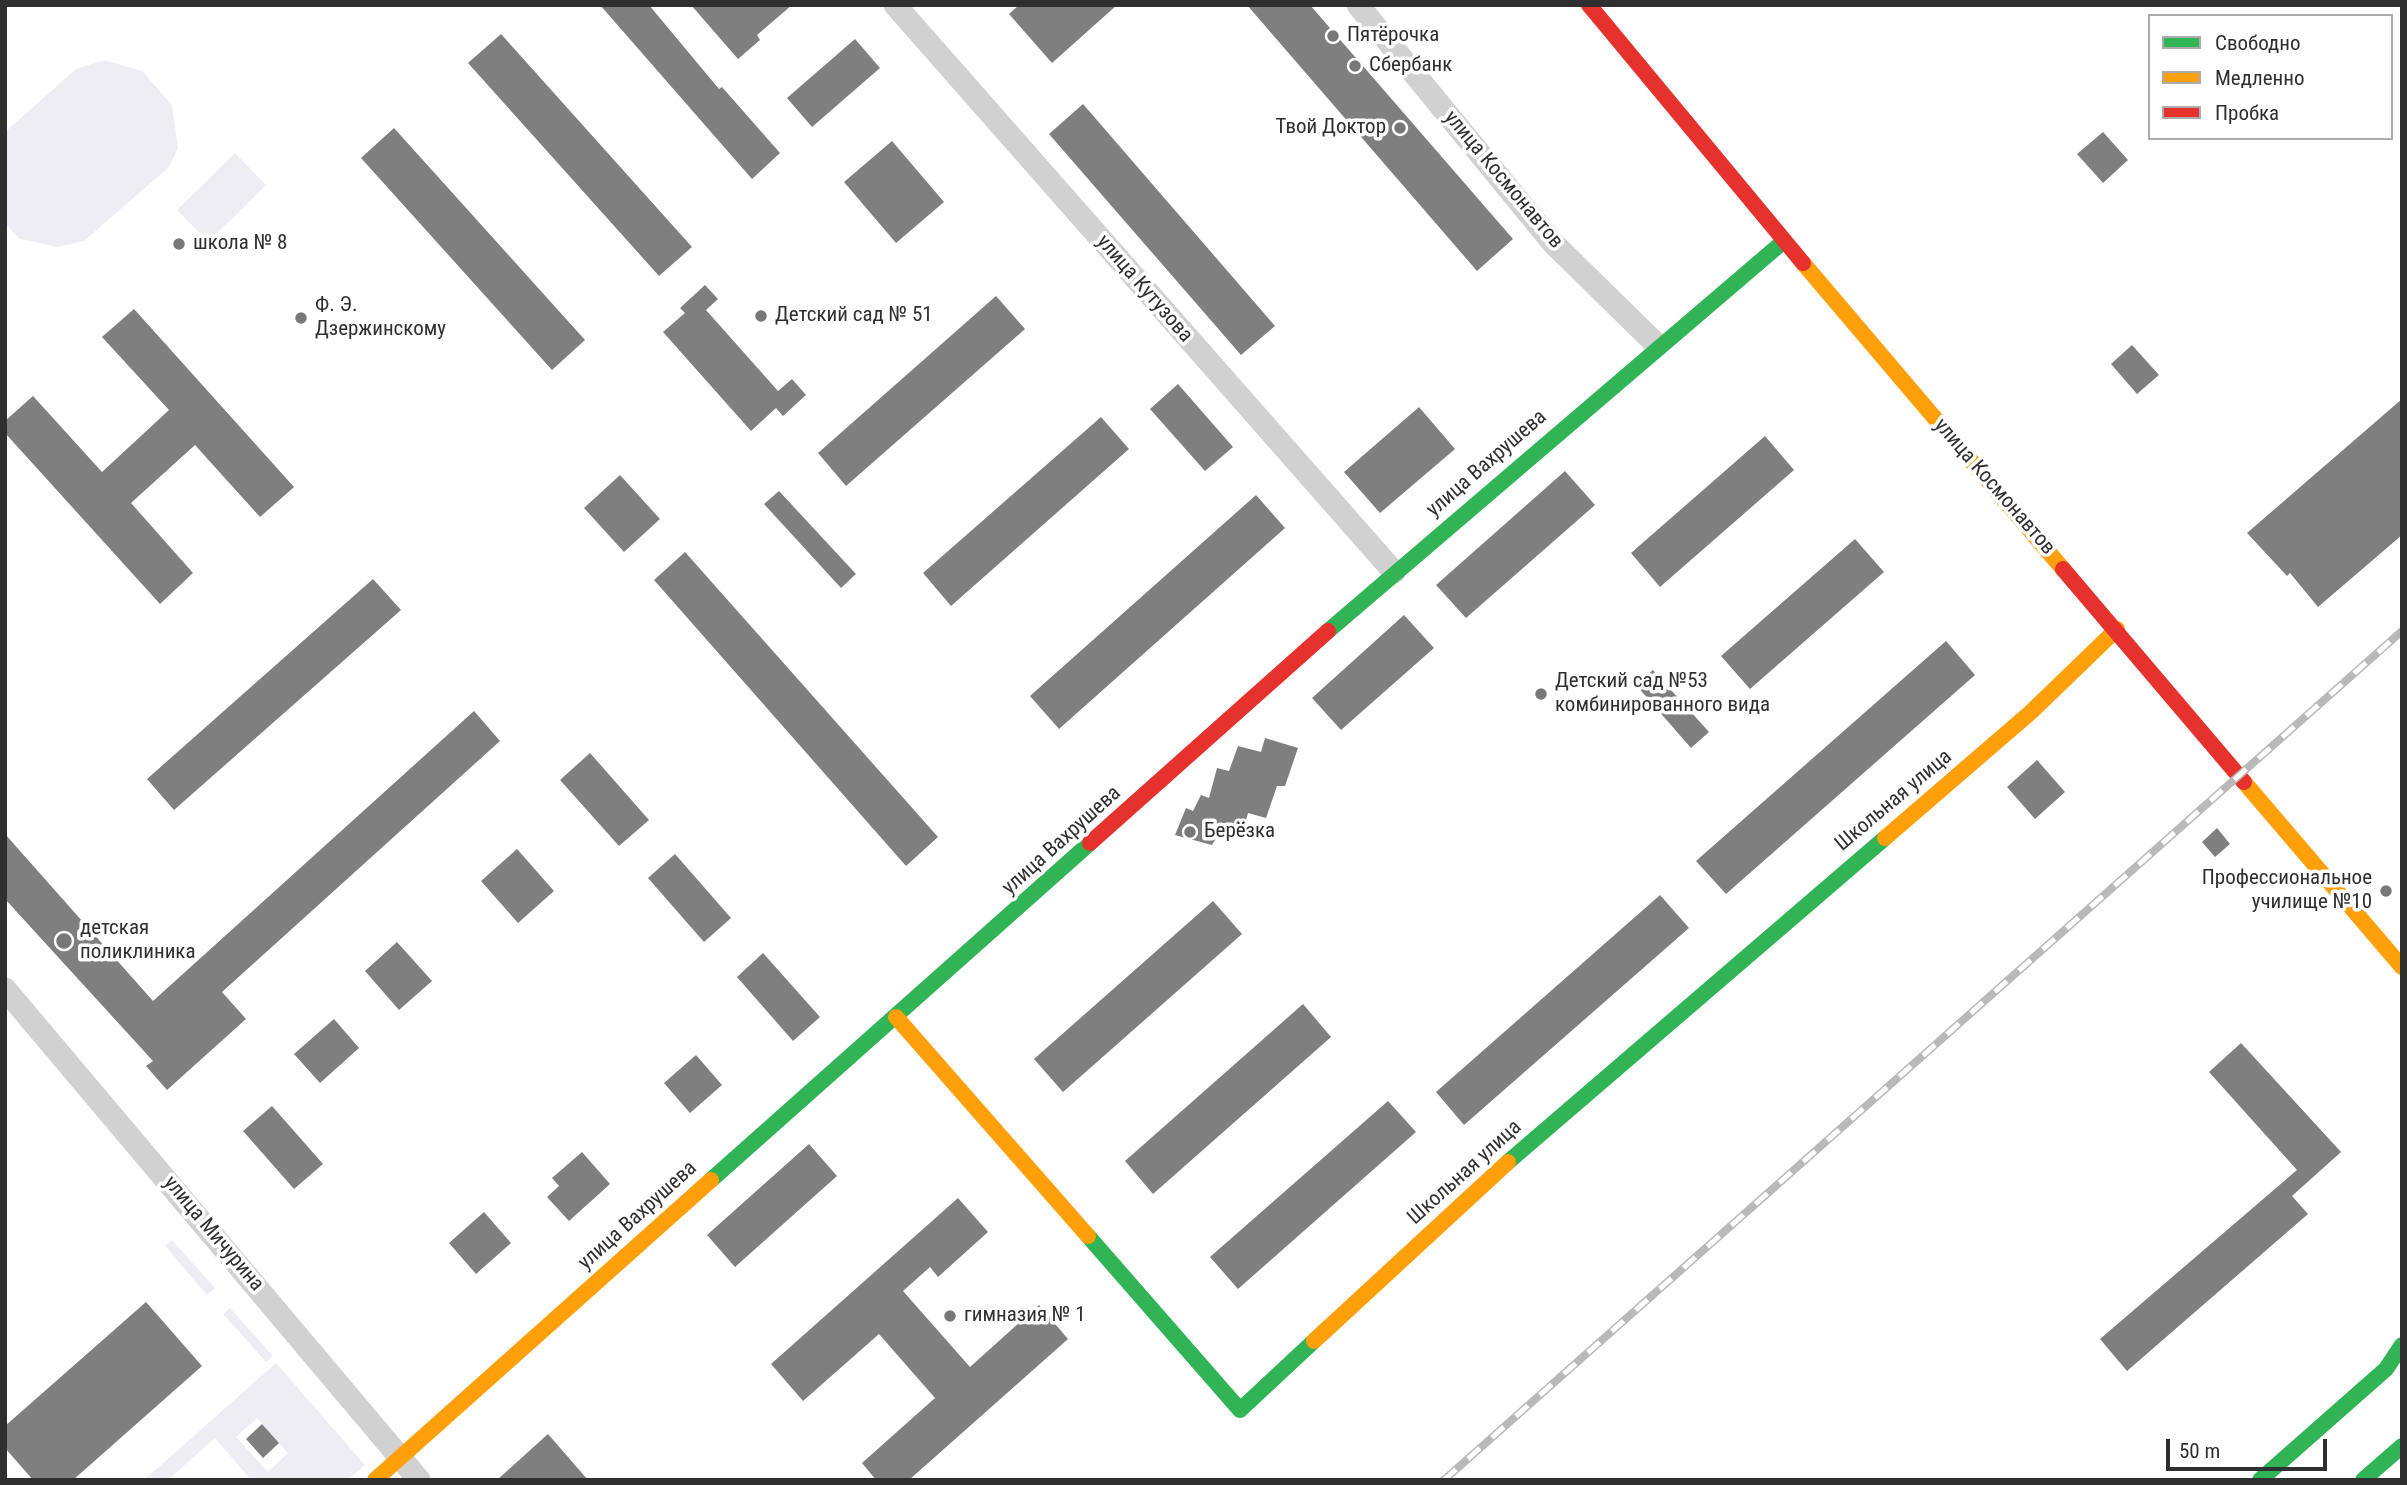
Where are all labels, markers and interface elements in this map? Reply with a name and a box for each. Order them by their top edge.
legend [2148,14,2393,140]
place label: Пятёрочка [1347,23,1439,49]
marker: Пятёрочка [1325,28,1341,44]
text: Свободно [2215,31,2301,55]
place label: Сбербанк [1369,53,1452,79]
marker: Сбербанк [1347,58,1363,74]
text: Медленно [2215,66,2304,90]
text: Пробка [2215,101,2279,125]
street label: улица Космонавтов [1438,106,1568,254]
place label: Твой Доктор [1276,115,1386,141]
marker: Твой Доктор [1392,120,1408,136]
street label: улица Кутузова [1091,230,1197,348]
place label: школа № 8 [193,231,287,257]
marker: школа № 8 [171,236,187,252]
place label: Ф. Э. Дзержинскому [315,293,446,343]
place label: Детский сад № 51 [775,303,933,329]
marker: Детский сад № 51 [753,308,769,324]
marker: Ф. Э. Дзержинскому [293,310,309,326]
street label: улица Вахрушева [1422,405,1552,523]
street label: улица Космонавтов [1928,414,2060,560]
place label: Детский сад №53 комбинированного вида [1555,669,1770,719]
marker: Детский сад №53 комбинированного вида [1533,686,1549,702]
street label: Школьная улица [1831,745,1957,857]
street label: улица Вахрушева [998,781,1126,901]
place label: Берёзка [1204,819,1275,845]
marker: Берёзка [1182,824,1198,840]
place label: Профессиональное училище №10 [2202,866,2372,916]
marker: Профессиональное училище №10 [2378,883,2394,899]
place label: детская поликлиника [80,916,196,966]
marker: детская поликлиника [54,931,74,951]
street label: Школьная улица [1403,1115,1527,1231]
street label: улица Вахрушева [574,1156,702,1276]
street label: улица Мичурина [157,1171,269,1297]
place label: гимназия № 1 [964,1303,1086,1329]
marker: гимназия № 1 [942,1308,958,1324]
scale bar [2169,1426,2330,1470]
text: 50 m [2179,1439,2220,1463]

